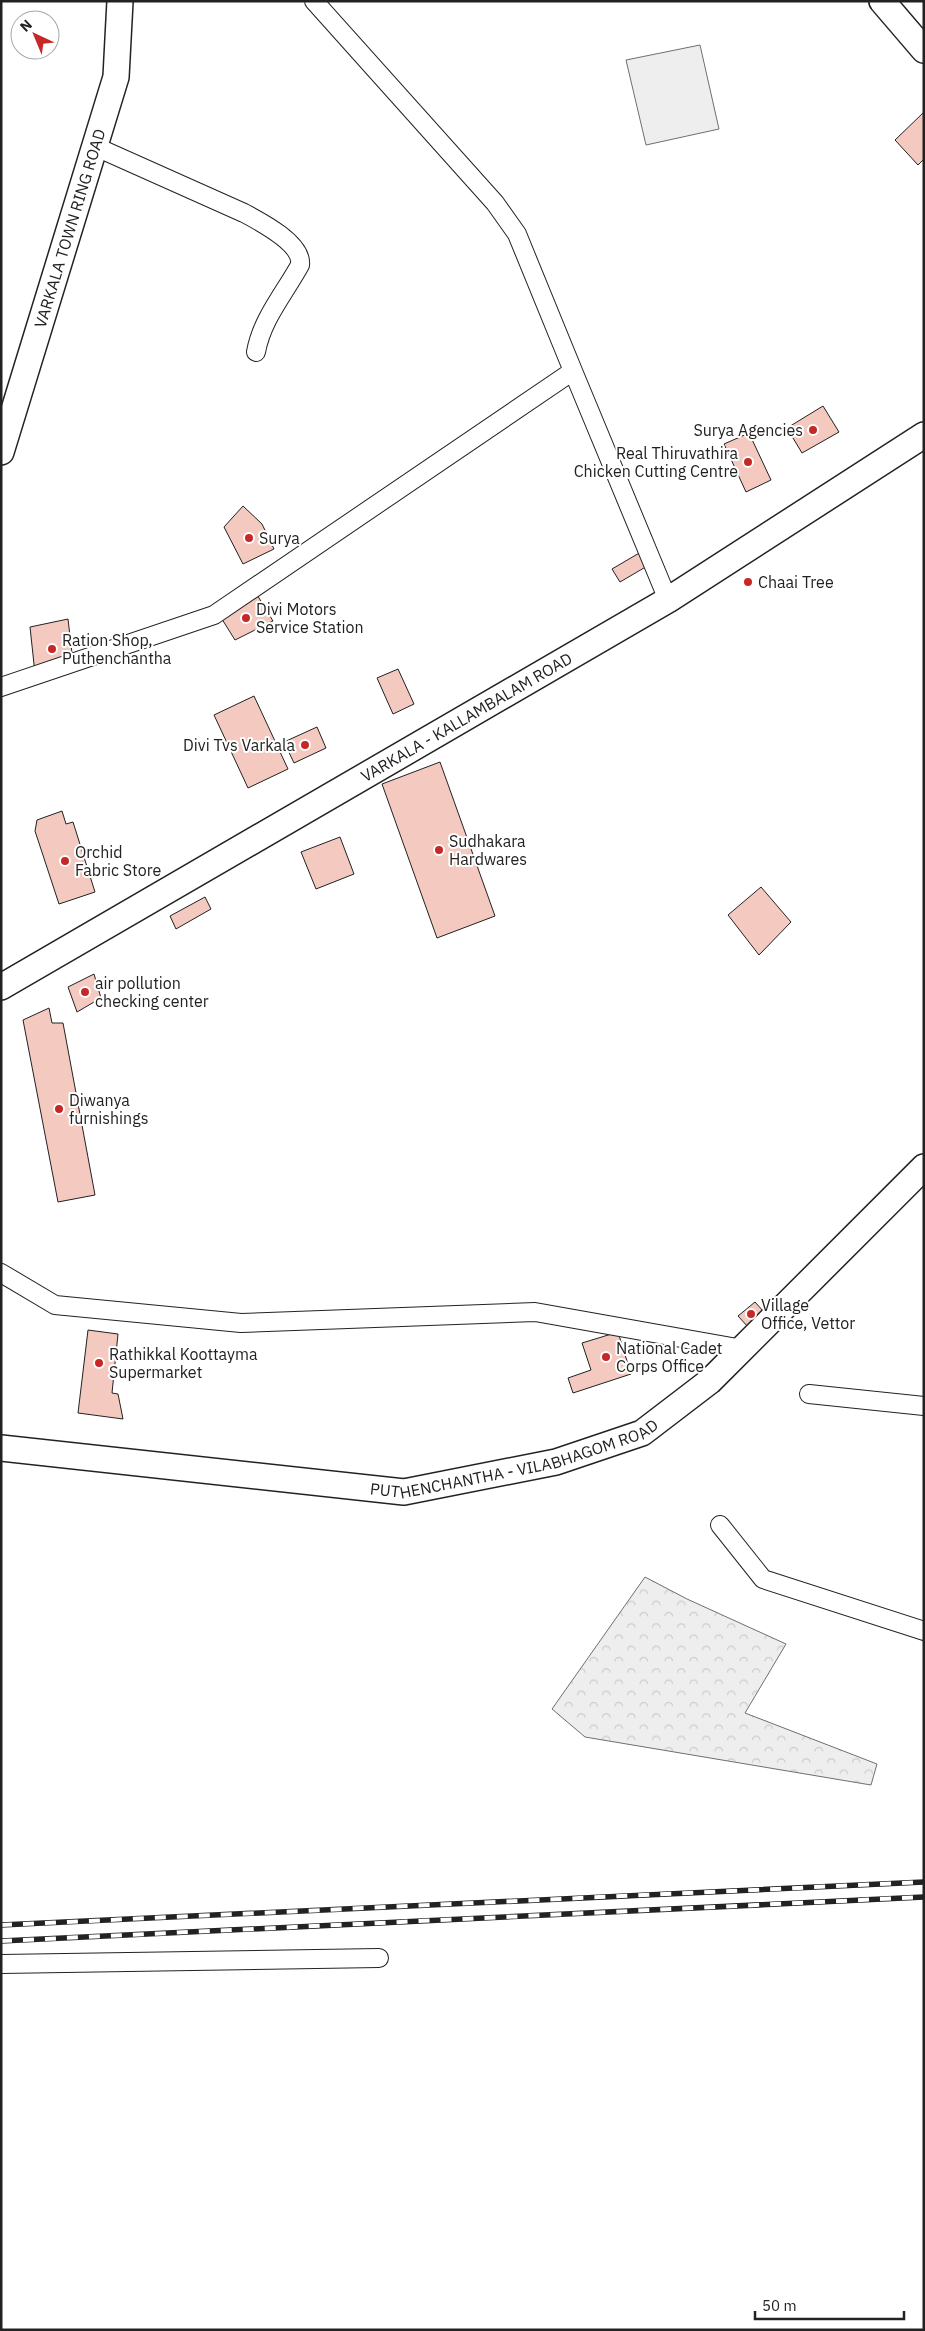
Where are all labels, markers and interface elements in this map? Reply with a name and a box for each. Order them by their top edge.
north arrow [10,10,60,60]
text: N [16,16,36,36]
street label: VARKALA TOWN RING ROAD [30,126,110,330]
place label: Surya Agencies [693,420,803,440]
marker: Surya Agencies [807,424,819,436]
place label: Real Thiruvathira Chicken Cutting Centre [574,443,738,481]
marker: Real Thiruvathira Chicken Cutting Centre [742,456,754,468]
place label: Surya [259,528,300,548]
marker: Surya [243,532,255,544]
place label: Chaai Tree [758,572,834,592]
marker: Chaai Tree [742,576,754,588]
place label: Divi Motors Service Station [256,599,364,637]
marker: Divi Motors Service Station [240,612,252,624]
place label: Ration Shop, Puthenchantha [62,630,172,668]
marker: Ration Shop, Puthenchantha [46,643,58,655]
street label: VARKALA - KALLAMBALAM ROAD [357,648,575,786]
place label: Divi Tvs Varkala [183,735,295,755]
marker: Divi Tvs Varkala [299,739,311,751]
place label: Sudhakara Hardwares [449,831,527,869]
place label: Orchid Fabric Store [75,842,161,880]
marker: Sudhakara Hardwares [433,844,445,856]
marker: Orchid Fabric Store [59,855,71,867]
place label: air pollution checking center [95,973,209,1011]
marker: air pollution checking center [79,986,91,998]
place label: Diwanya furnishings [69,1090,148,1128]
marker: Diwanya furnishings [53,1103,65,1115]
place label: Village Office, Vettor [761,1295,855,1333]
marker: Village Office, Vettor [745,1308,757,1320]
place label: National Cadet Corps Office [616,1338,722,1376]
place label: Rathikkal Koottayma Supermarket [109,1344,258,1382]
marker: National Cadet Corps Office [600,1351,612,1363]
marker: Rathikkal Koottayma Supermarket [93,1357,105,1369]
street label: PUTHENCHANTHA - VILABHAGOM ROAD [369,1414,662,1503]
scale bar [755,2288,904,2320]
text: 50 m [762,2296,797,2315]

